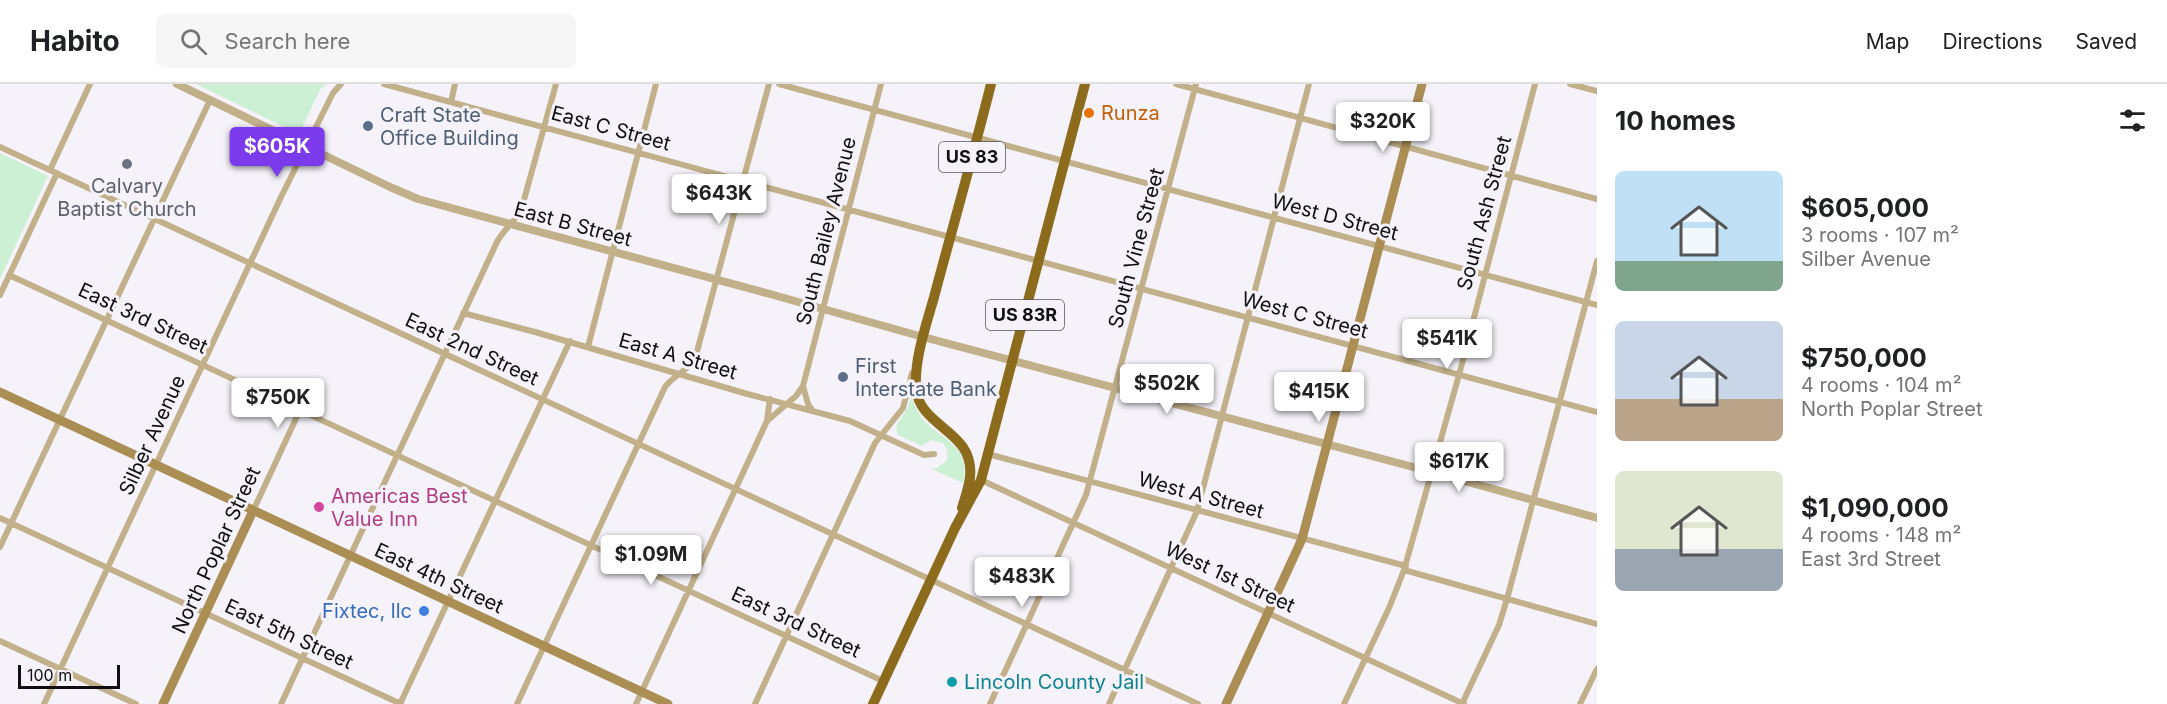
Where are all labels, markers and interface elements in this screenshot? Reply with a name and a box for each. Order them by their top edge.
search box [156,14,576,68]
text: Habito [30,24,120,58]
icon: search [177,25,210,58]
text: Search here [225,28,350,54]
text: Map [1866,29,1909,54]
text: Directions [1942,29,2043,54]
text: Saved [2076,29,2137,54]
street label: East C Street [549,101,674,156]
place label: Runza [1101,101,1160,125]
pin: $320K [1341,102,1425,153]
place label: Craft State Office Building [380,103,519,150]
icon: filters [2116,104,2149,137]
text: 10 homes [1615,105,1736,136]
marker: Runza [1082,106,1096,120]
text: $320K [1350,109,1416,133]
marker: Craft State Office Building [361,119,375,133]
pin: $605K [235,127,319,178]
street label: South Ash Street [1452,133,1516,293]
text: $605K [244,134,310,158]
street label: South Bailey Avenue [791,134,861,328]
road number: US 83 [939,142,1005,172]
marker: Calvary Baptist Church [120,157,134,171]
street label: South Vine Street [1103,165,1169,331]
place label: Calvary Baptist Church [57,174,197,221]
pin: $643K [677,174,761,225]
text: $643K [686,181,752,205]
street label: West D Street [1269,189,1401,245]
text: $605,000 [1801,192,1929,223]
icon: home [1663,195,1735,267]
street label: East B Street [511,197,635,251]
text: 3 rooms · 107 m² [1801,223,1959,247]
text: Silber Avenue [1801,247,1931,271]
street label: East 3rd Street [75,278,212,359]
street label: West C Street [1239,287,1371,343]
road number: US 83R [986,300,1064,330]
street label: East 2nd Street [402,308,543,391]
pin: $541K [1405,319,1489,370]
text: $541K [1416,326,1478,350]
street label: East A Street [616,328,740,384]
text: $750,000 [1801,342,1927,373]
icon: home [1663,345,1735,417]
place label: First Interstate Bank [855,354,997,401]
pin: $502K [1125,364,1209,415]
marker: First Interstate Bank [836,370,850,384]
street label: Silber Avenue [114,371,190,499]
text: $502K [1134,371,1200,395]
pin: $415K [1277,372,1361,423]
text: 4 rooms · 104 m² [1801,373,1961,397]
pin: $750K [236,378,320,429]
text: $415K [1288,379,1350,403]
text: $750K [245,385,311,409]
text: North Poplar Street [1801,397,1982,421]
pin: $617K [1417,442,1501,493]
text: $617K [1429,449,1489,473]
street label: North Poplar Street [167,462,265,637]
street label: West A Street [1136,467,1267,523]
place label: Americas Best Value Inn [331,484,468,531]
text: $1,090,000 [1801,492,1949,523]
icon: home [1663,495,1735,567]
marker: Americas Best Value Inn [312,500,326,514]
text: 4 rooms · 148 m² [1801,523,1961,547]
pin: $1.09M [602,535,700,586]
street label: West 1st Street [1161,536,1299,618]
street label: East 4th Street [371,538,508,619]
text: $1.09M [615,542,687,566]
text: East 3rd Street [1801,547,1941,571]
pin: $483K [980,557,1064,608]
text: $483K [989,564,1055,588]
street label: East 3rd Street [728,582,865,663]
street label: East 5th Street [221,594,357,674]
place label: Fixtec, llc [322,599,412,623]
marker: Fixtec, llc [417,604,431,618]
scale bar [18,662,120,690]
text: 100 m [27,665,72,685]
place label: Lincoln County Jail [964,670,1144,694]
marker: Lincoln County Jail [945,675,959,689]

